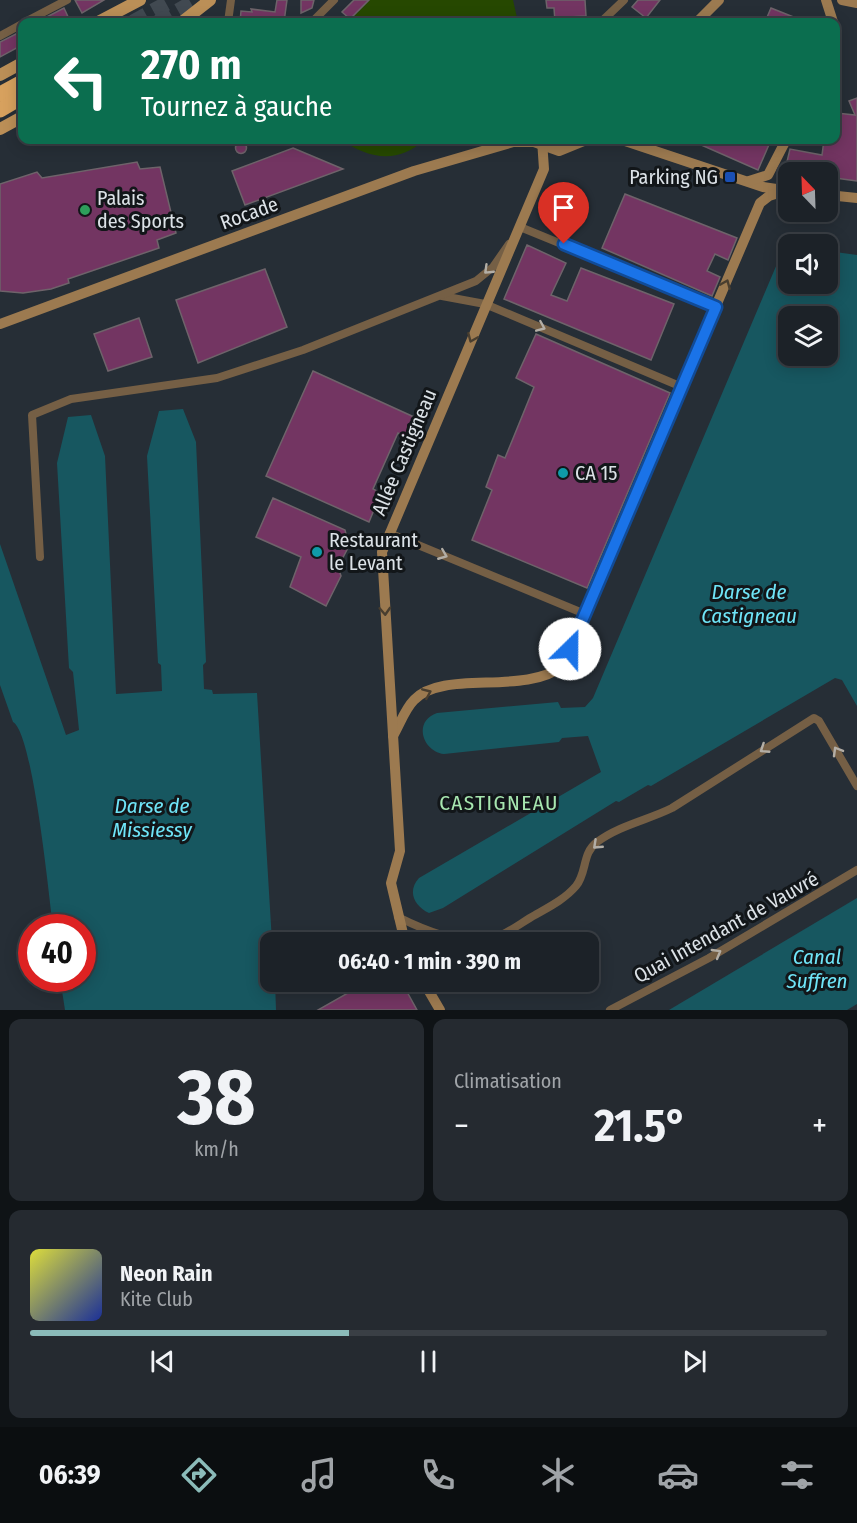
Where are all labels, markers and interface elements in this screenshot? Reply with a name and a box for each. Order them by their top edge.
text: 270 m [141,40,241,90]
icon: left [42,42,120,120]
text: Tournez à gauche [141,91,332,123]
north arrow [778,162,838,222]
map controls [778,162,838,366]
place label: Parking NG [629,165,718,189]
marker: Parking NG [723,170,737,184]
pin [538,182,589,244]
place label: Palais des Sports [97,186,184,233]
street label: Rocade [217,191,281,235]
icon: arrive [547,191,580,224]
marker: Palais des Sports [78,203,92,217]
button: sound [778,234,838,294]
one-way arrow [485,263,496,274]
one-way arrow [719,280,731,291]
button: layers [778,306,838,366]
one-way arrow [535,320,546,332]
one-way arrow [468,332,480,343]
street label: Allée Castigneau [367,385,441,519]
place label: CA 15 [575,461,617,485]
marker: CA 15 [556,466,570,480]
place label: Restaurant le Levant [329,528,418,575]
marker: Restaurant le Levant [310,545,324,559]
one-way arrow [437,548,448,560]
water label: Darse de Castigneau [701,579,797,629]
one-way arrow [378,606,391,615]
position arrow [538,617,602,681]
one-way arrow [421,688,432,700]
one-way arrow [760,741,771,752]
one-way arrow [832,747,844,757]
district label: CASTIGNEAU [439,790,559,816]
water label: Darse de Missiessy [112,793,192,843]
one-way arrow [593,838,603,849]
street label: Quai Intendant de Vauvré [629,866,823,988]
speed limit sign: 40 [18,914,96,992]
water label: Canal Suffren [785,944,848,994]
text: 06:40 · 1 min · 390 m [338,948,521,975]
one-way arrow [711,949,721,960]
text: 38 [177,1051,256,1145]
text: Climatisation [454,1069,562,1093]
text: 21.5° [594,1099,687,1153]
text: − [454,1106,469,1146]
text: + [812,1106,827,1146]
text: km/h [194,1137,239,1161]
text: Neon Rain [120,1260,213,1287]
text: Kite Club [120,1287,193,1311]
icon: previous [146,1345,179,1378]
icon: pause [412,1345,445,1378]
icon: next [678,1345,711,1378]
icon: directions [178,1454,220,1496]
icon: music [298,1454,340,1496]
icon: phone [417,1454,459,1496]
icon: climate [537,1454,579,1496]
icon: car [657,1454,699,1496]
icon: filters [776,1454,818,1496]
text: 06:39 [39,1459,101,1491]

